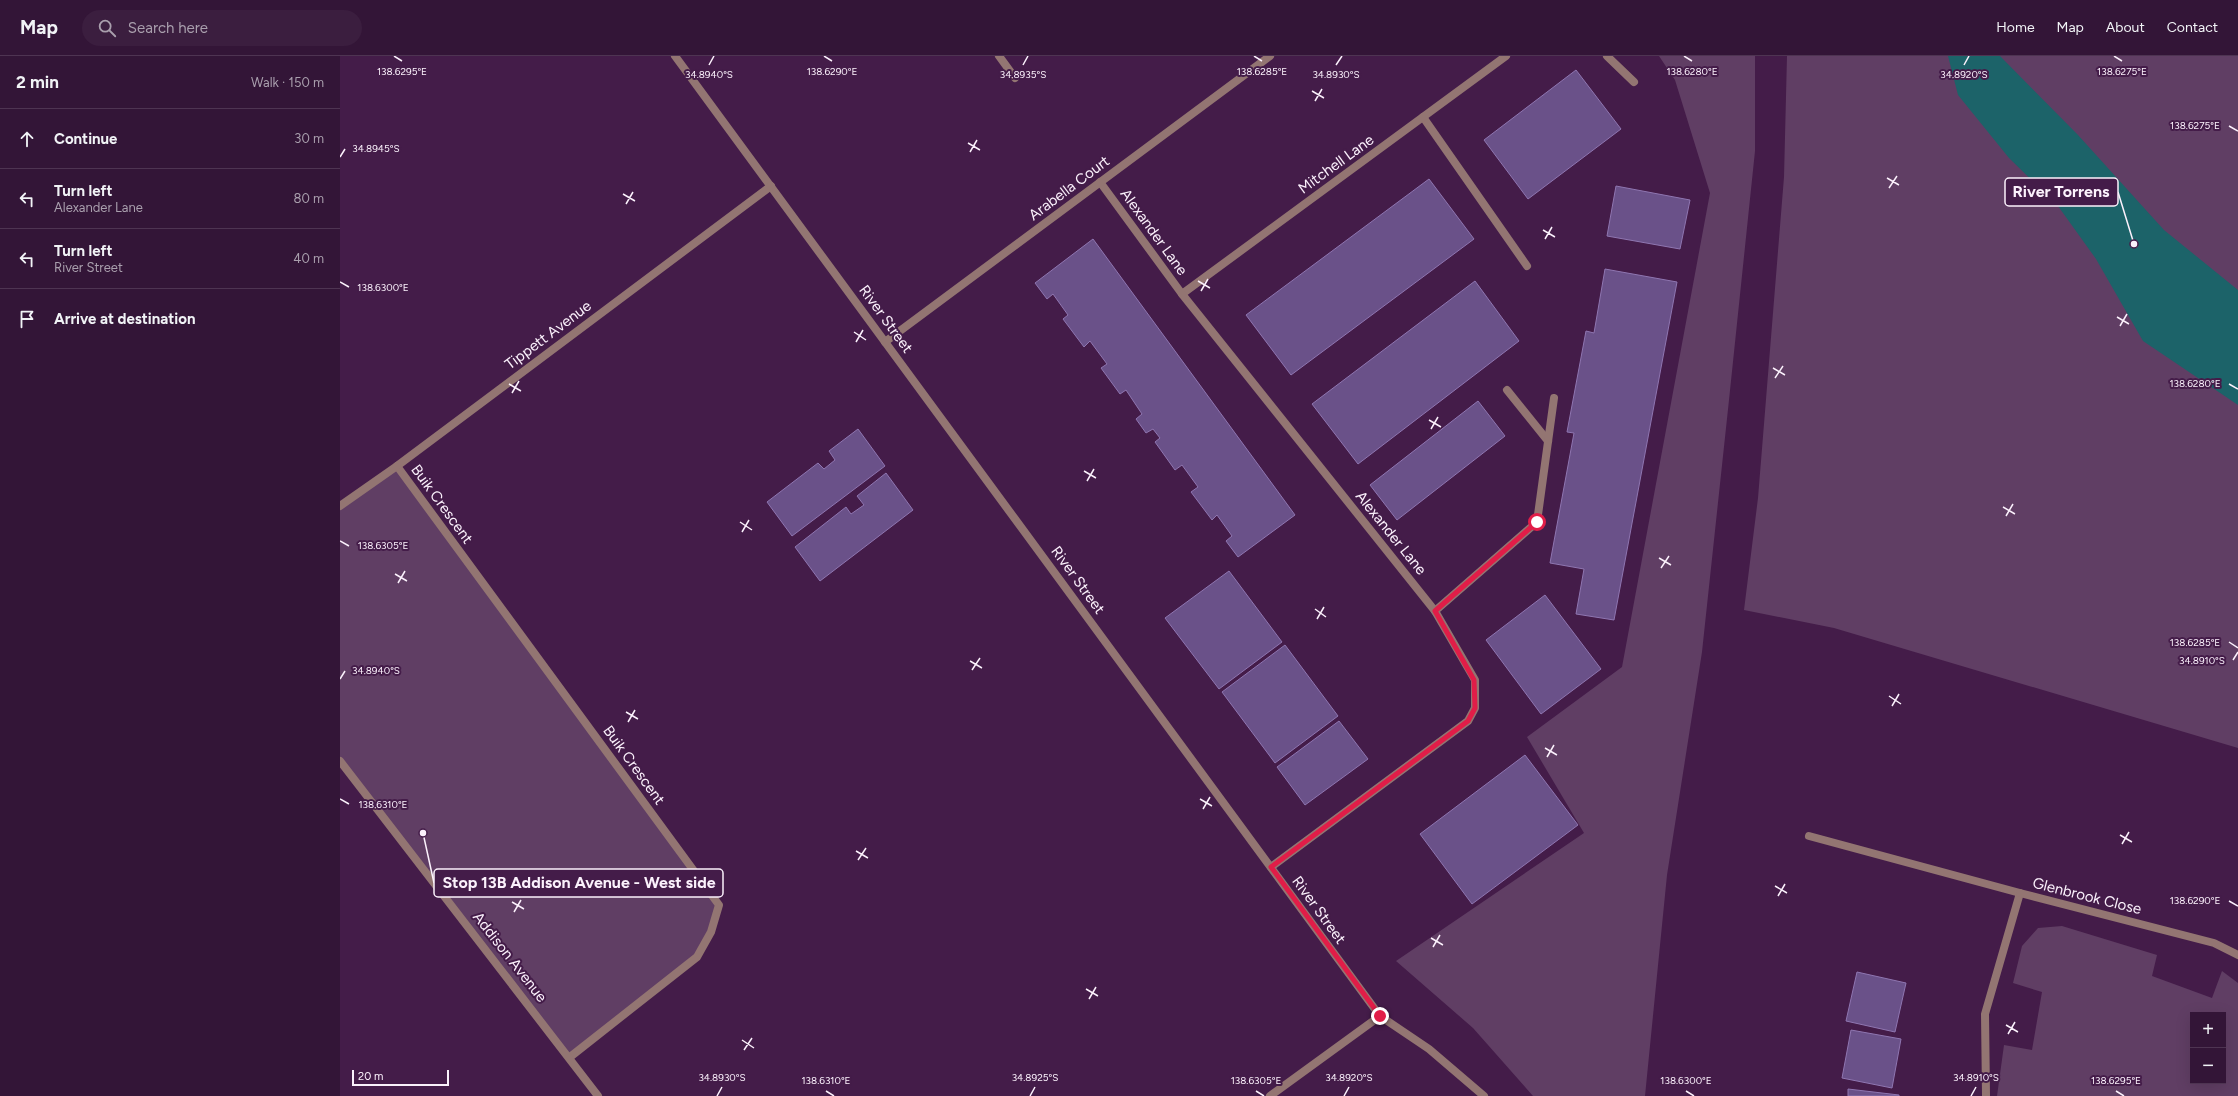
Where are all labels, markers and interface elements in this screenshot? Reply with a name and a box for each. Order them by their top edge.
search box [82,10,362,46]
text: Map [20,16,58,39]
icon: search [96,17,118,39]
text: Search here [128,19,208,37]
text: Home [1996,19,2035,36]
text: Map [2057,19,2084,36]
text: About [2106,19,2145,36]
text: Contact [2167,19,2218,36]
text: 138.6295°E [377,65,427,78]
text: 138.6290°E [807,65,857,78]
text: 138.6285°E [1237,65,1287,78]
text: 138.6280°E [1666,65,1718,78]
text: 138.6275°E [2097,65,2147,78]
text: 34.8940°S [685,68,733,81]
text: 34.8935°S [1000,68,1046,81]
text: 34.8930°S [1312,68,1360,81]
text: 34.8920°S [1940,68,1988,81]
text: 2 min [16,72,59,92]
text: Walk · 150 m [251,75,324,90]
text: 138.6275°E [2170,119,2220,132]
icon: ahead [16,128,38,150]
text: Continue [54,130,117,148]
text: 30 m [294,131,324,146]
street label: Mitchell Lane [1295,131,1377,197]
text: 34.8945°S [352,142,400,155]
street label: Arabella Court [1025,152,1113,224]
callout: River Torrens [2005,178,2118,206]
text: Turn left [54,182,112,200]
text: River Torrens [2012,182,2110,201]
street label: Alexander Lane [1117,185,1191,279]
icon: left [16,188,38,210]
text: 80 m [293,191,324,206]
text: Alexander Lane [54,200,143,215]
text: Turn left [54,242,112,260]
icon: left [16,248,38,270]
text: 40 m [293,251,324,266]
text: River Street [54,260,123,275]
text: 138.6300°E [357,281,409,294]
street label: River Street [855,282,917,357]
street label: Tippett Avenue [501,297,595,373]
icon: arrive [16,308,38,330]
text: Arrive at destination [54,310,195,328]
text: 138.6280°E [2169,377,2221,390]
street label: Buik Crescent [407,461,477,547]
street label: Alexander Lane [1352,488,1430,578]
route start [1528,513,1546,531]
text: 138.6305°E [358,539,408,552]
street label: River Street [1047,543,1109,618]
text: 138.6285°E [2170,636,2220,649]
text: 34.8910°S [2179,654,2225,667]
text: 34.8940°S [352,664,400,677]
street label: Buik Crescent [599,722,669,808]
text: 138.6310°E [358,798,408,811]
callout: Stop 13B Addison Avenue - West side [434,869,723,897]
text: Stop 13B Addison Avenue - West side [442,873,716,892]
street label: River Street [1288,873,1350,948]
street label: Glenbrook Close [2031,874,2143,918]
text: 138.6290°E [2170,894,2220,907]
street label: Addison Avenue [469,908,551,1006]
route end [1371,1007,1389,1025]
map controls [2190,1012,2226,1084]
button: + [2190,1012,2226,1048]
button: − [2190,1048,2226,1084]
scale bar [352,1068,449,1087]
text: 20 m [358,1070,383,1083]
text: 34.8930°S [698,1071,746,1084]
text: 34.8925°S [1012,1071,1058,1084]
text: 34.8920°S [1325,1071,1373,1084]
text: 34.8910°S [1953,1071,1999,1084]
text: 138.6310°E [801,1074,851,1087]
text: 138.6305°E [1231,1074,1281,1087]
text: 138.6300°E [1660,1074,1712,1087]
text: 138.6295°E [2091,1074,2141,1087]

